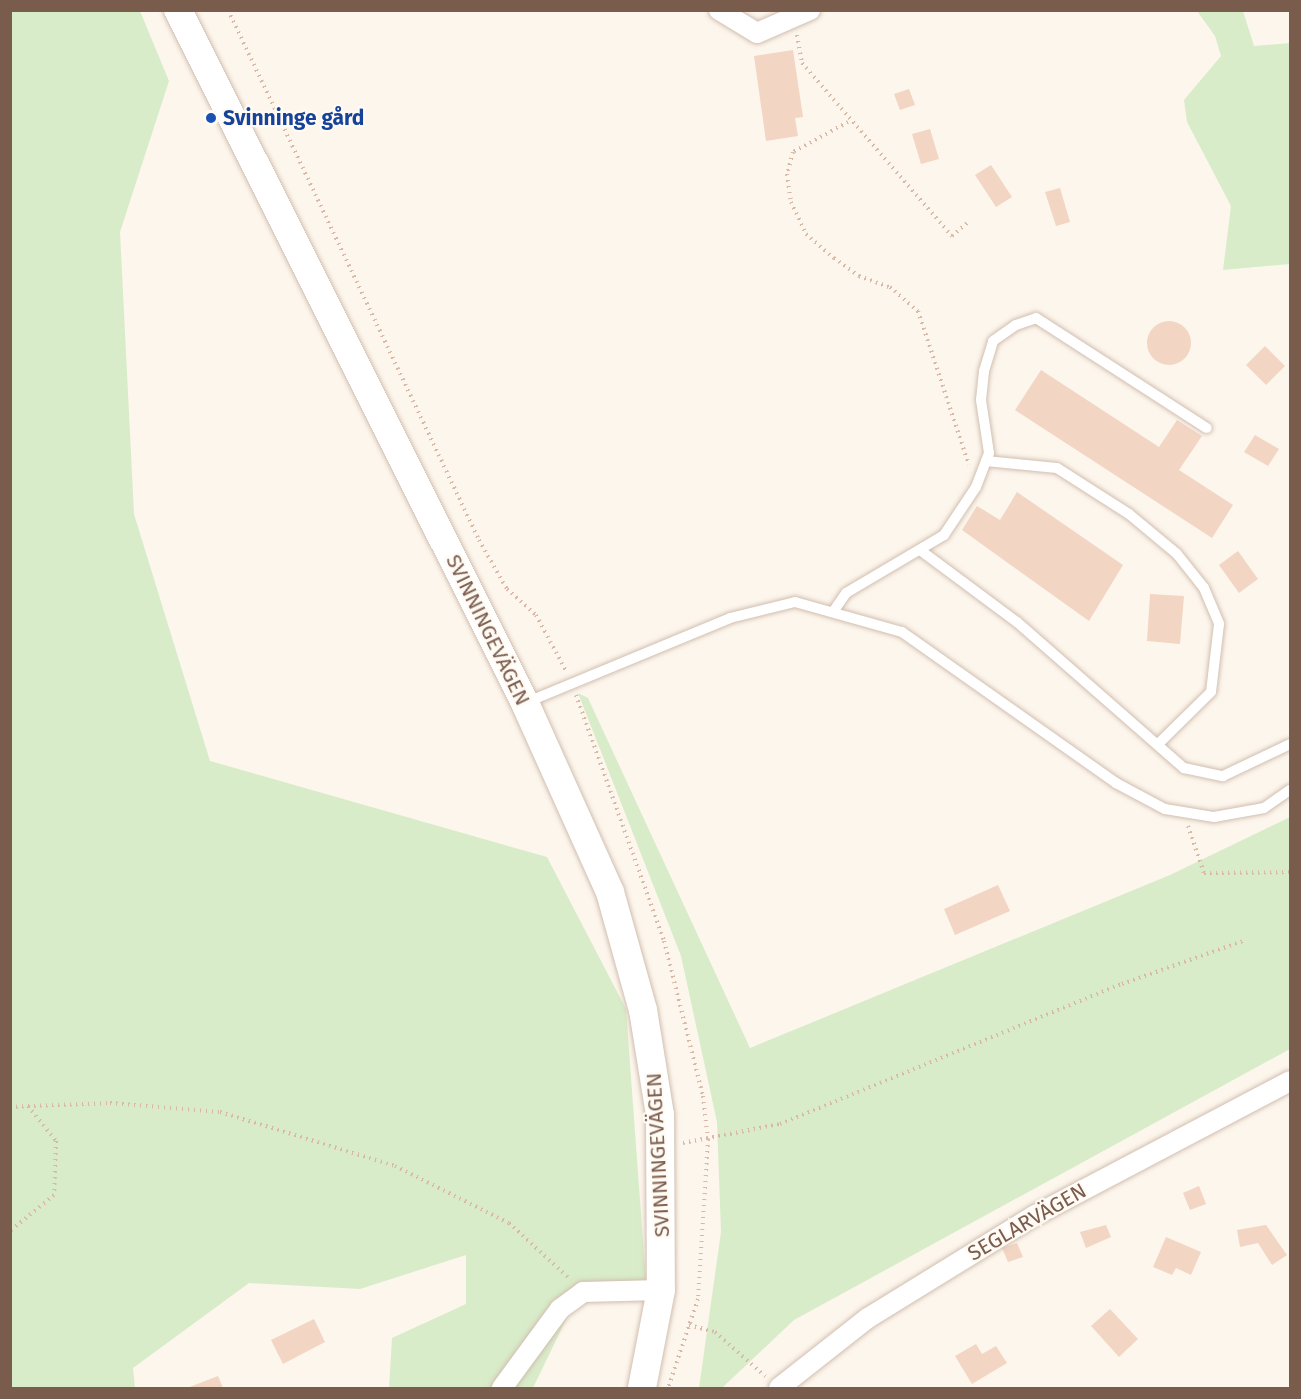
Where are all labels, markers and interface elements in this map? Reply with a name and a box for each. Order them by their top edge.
place label: Svinninge gård [223,105,364,131]
marker: Svinninge gård [204,111,218,125]
street label: SVINNINGEVÄGEN [441,550,535,710]
street label: SVINNINGEVÄGEN [641,1072,675,1238]
street label: SEGLARVÄGEN [963,1178,1091,1266]

